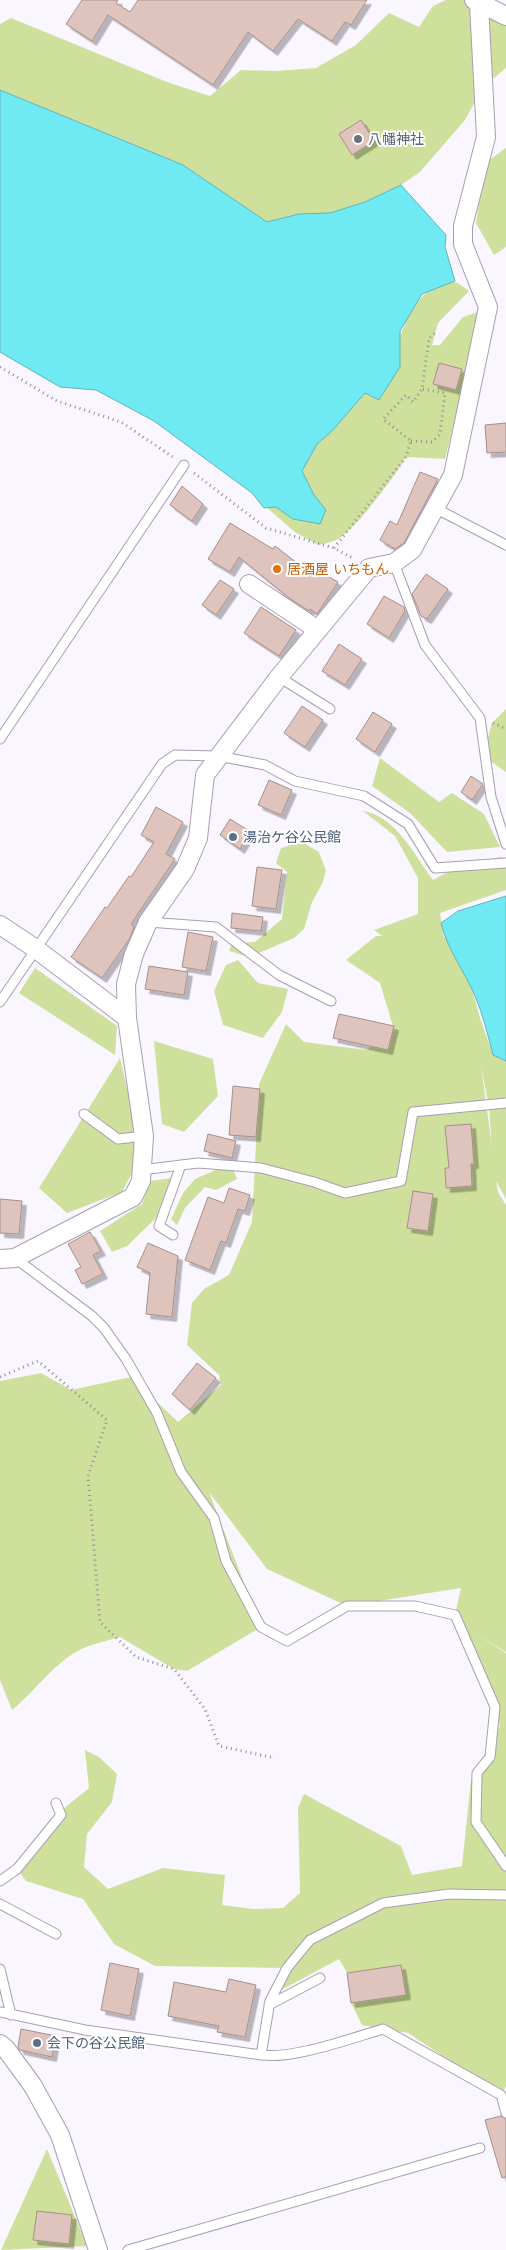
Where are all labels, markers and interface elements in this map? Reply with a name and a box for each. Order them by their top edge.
place label: 八幡神社 [368,129,424,149]
marker: 八幡神社 [352,133,364,145]
place label: 居酒屋 いちもん [287,559,389,579]
marker: 居酒屋 いちもん [271,563,283,575]
place label: 湯治ケ谷公民館 [243,827,341,847]
marker: 湯治ケ谷公民館 [227,831,239,843]
place label: 会下の谷公民館 [47,2033,145,2053]
marker: 会下の谷公民館 [31,2037,43,2049]

